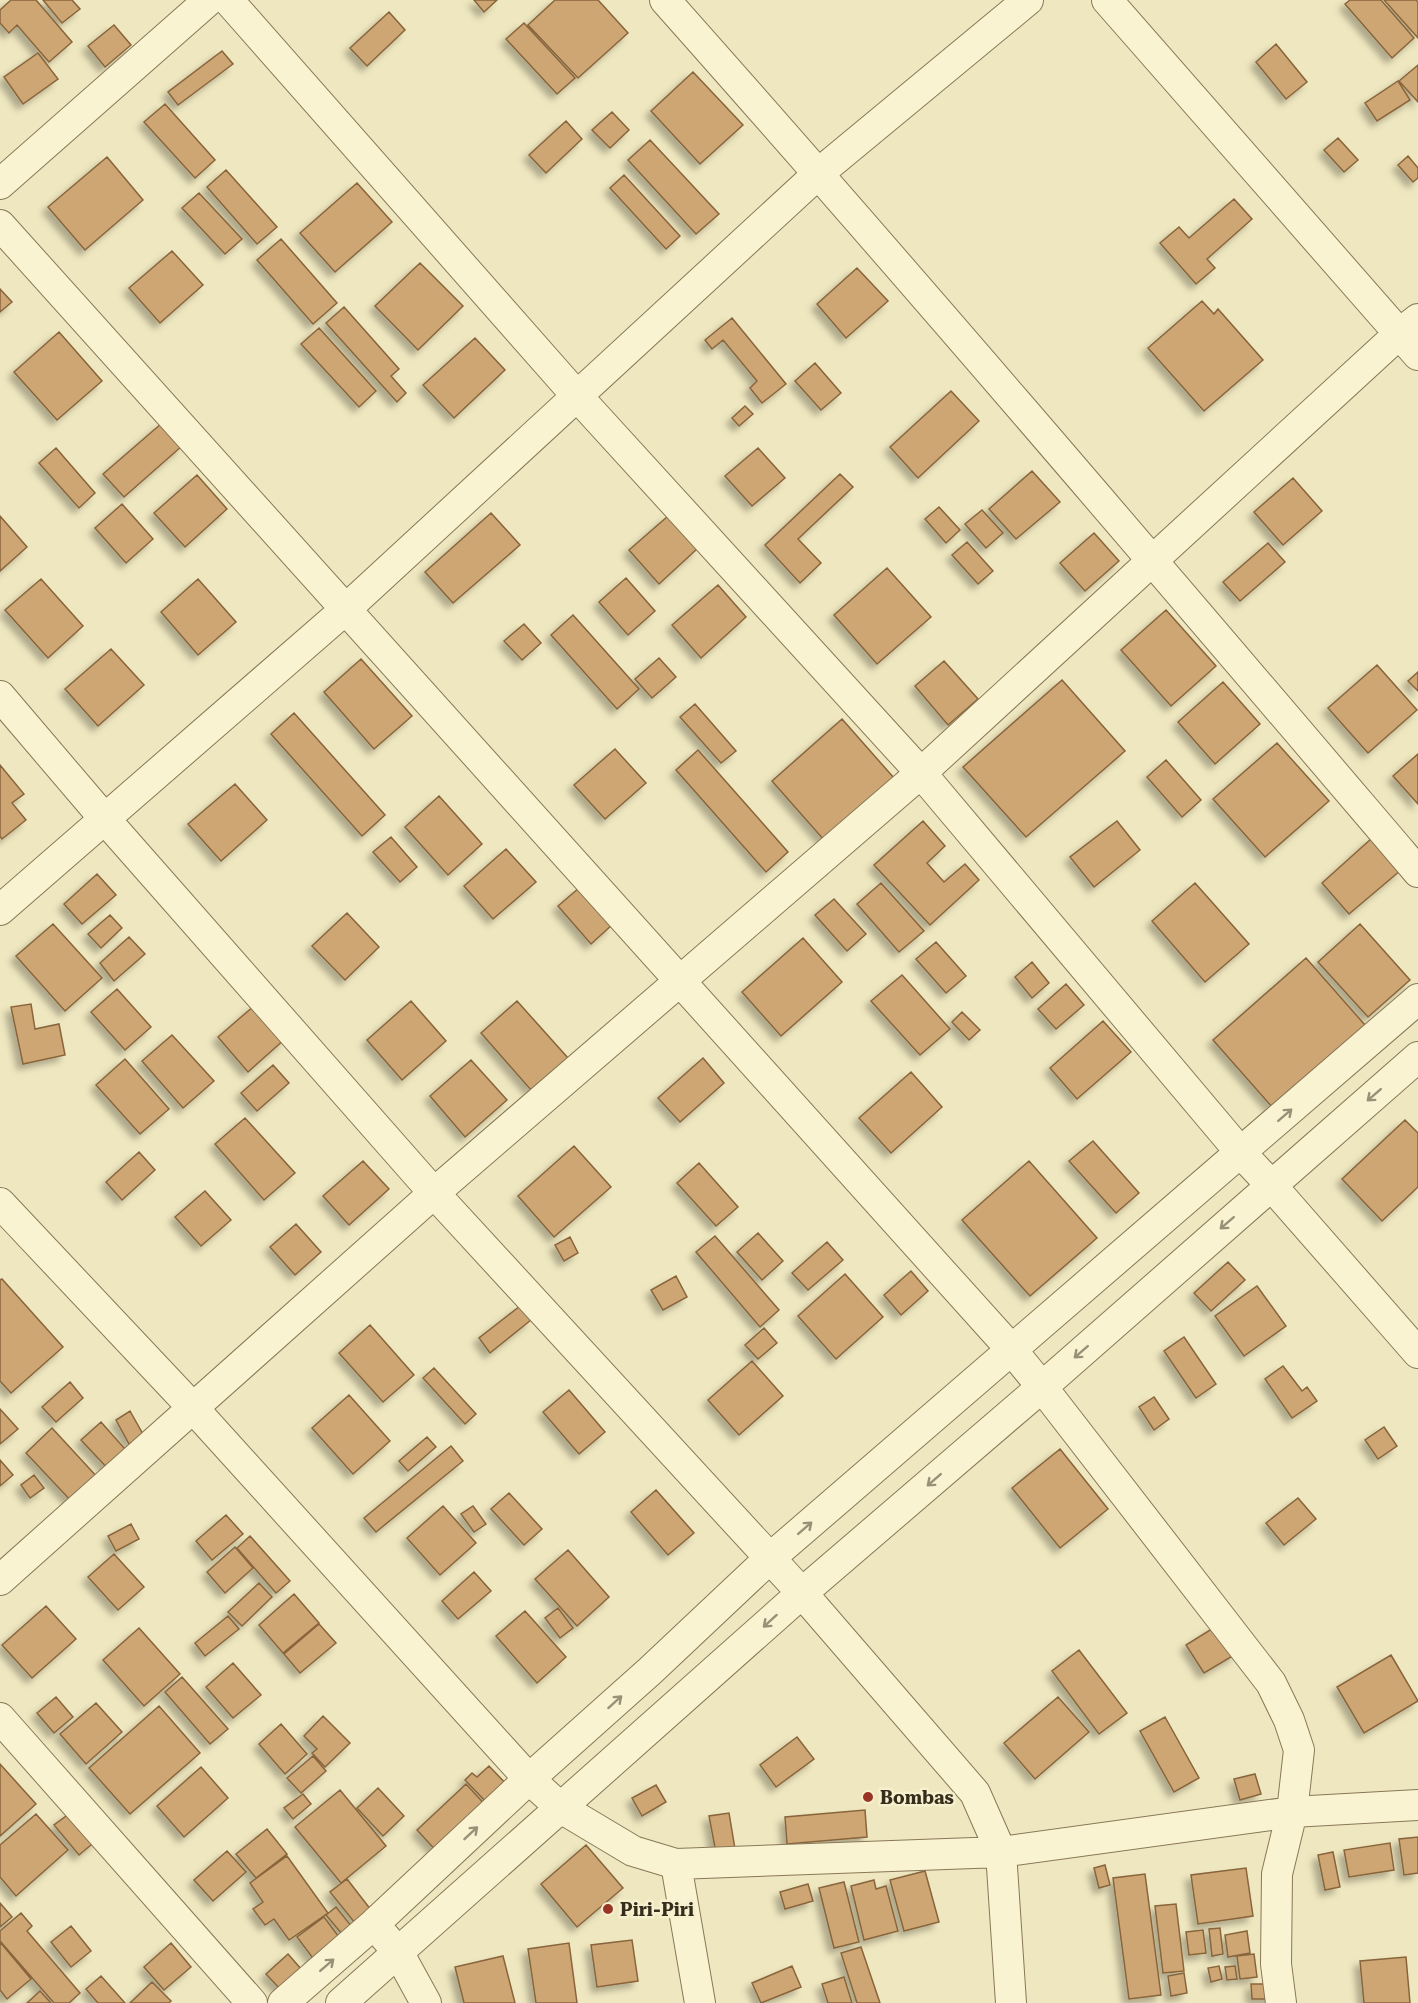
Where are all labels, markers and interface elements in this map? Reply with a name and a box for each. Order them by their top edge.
one-way arrow [1367,1088,1382,1102]
one-way arrow [1277,1108,1292,1122]
one-way arrow [1220,1216,1235,1230]
one-way arrow [1074,1345,1089,1359]
one-way arrow [927,1473,942,1487]
one-way arrow [797,1521,812,1535]
one-way arrow [763,1614,778,1628]
one-way arrow [607,1695,622,1709]
place label: Bombas [880,1787,954,1808]
marker: Bombas [861,1790,875,1804]
one-way arrow [463,1826,478,1840]
place label: Piri-Piri [620,1899,694,1920]
marker: Piri-Piri [601,1902,615,1916]
one-way arrow [319,1958,334,1972]

